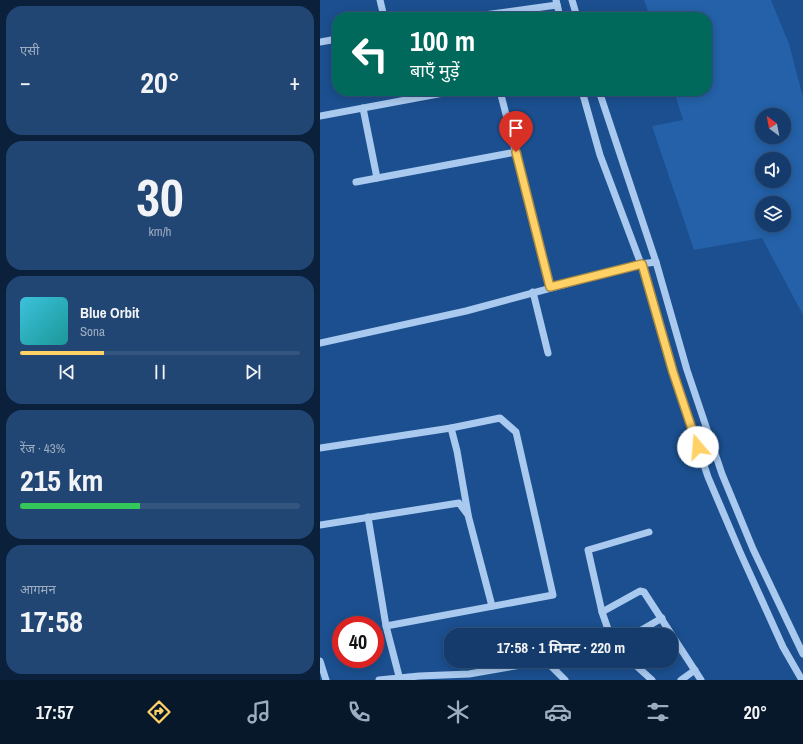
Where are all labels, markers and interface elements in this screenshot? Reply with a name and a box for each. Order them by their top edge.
text: 100 m [410,22,475,60]
icon: left [344,28,396,80]
text: एसी [20,42,39,59]
text: बाएँ मुड़ें [410,58,459,83]
text: 20° [140,62,180,102]
text: − [20,67,31,97]
text: + [289,67,300,97]
north arrow [755,108,791,144]
map controls [755,108,791,232]
pin [499,111,533,152]
icon: arrive [505,117,527,139]
button: sound [755,152,791,188]
text: 30 [136,162,184,232]
button: layers [755,196,791,232]
text: km/h [148,223,172,240]
text: Blue Orbit [80,302,139,323]
text: Sona [80,323,105,340]
icon: previous [56,361,78,383]
icon: pause [149,361,171,383]
icon: next [242,361,264,383]
position arrow [677,426,719,468]
text: रेंज · 43% [20,440,65,457]
text: 215 km [20,460,103,500]
text: आगमन [20,581,56,598]
text: 17:58 [20,601,83,641]
speed limit sign: 40 [332,616,384,668]
text: 17:58 · 1 मिनट · 220 m [497,637,625,658]
icon: directions [145,698,173,726]
icon: music [245,698,273,726]
icon: phone [345,698,373,726]
icon: climate [444,698,472,726]
icon: car [544,698,572,726]
icon: filters [644,698,672,726]
text: 17:57 [36,700,74,725]
text: 20° [744,700,767,725]

